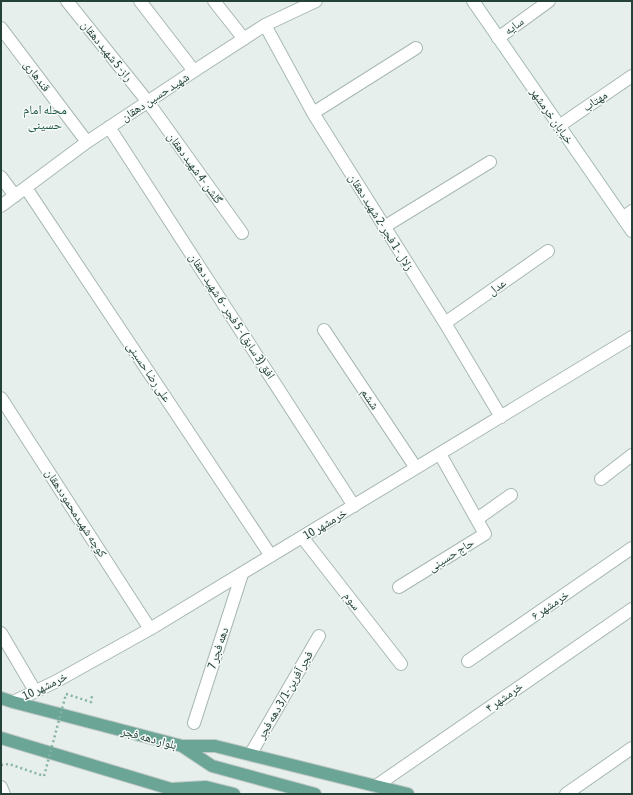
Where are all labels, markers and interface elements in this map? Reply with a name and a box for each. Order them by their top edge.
street label: سایه [502,14,527,38]
street label: راز- 5 شهید دهقان [78,18,136,85]
street label: قندهاری [21,58,53,94]
street label: شهید حسین دهقان [118,70,192,124]
street label: خیابان خرمشهر [527,84,577,147]
street label: مهتاب [580,88,610,115]
district label: محله امام حسینی [23,102,67,133]
street label: گلشن -4 شهید دهقان [164,130,226,207]
street label: زلال - 1 فجر -2 شهید دهقان [345,171,417,273]
street label: افق (3 سابق) - 5 فجر - 6 شهید دهقان [186,250,278,382]
street label: عدل [485,276,509,298]
street label: علی رضا حسینی [124,339,174,405]
street label: ششم [357,386,382,413]
street label: کوچه شهیدمحموددهقان [42,466,110,560]
street label: خرمشهر 10 [301,505,350,542]
street label: حاج حسینی [425,535,477,575]
street label: خرمشهر ۶ [529,587,572,623]
street label: سوم [340,589,364,614]
street label: دهه فجر 7 [205,625,231,671]
street label: فجر آفرین-3/1 دهه فجر [254,648,316,743]
street label: خرمشهر 10 [20,669,70,703]
street label: خرمشهر ۴ [483,679,526,715]
street label: بلوار دهه فجر [119,724,178,752]

